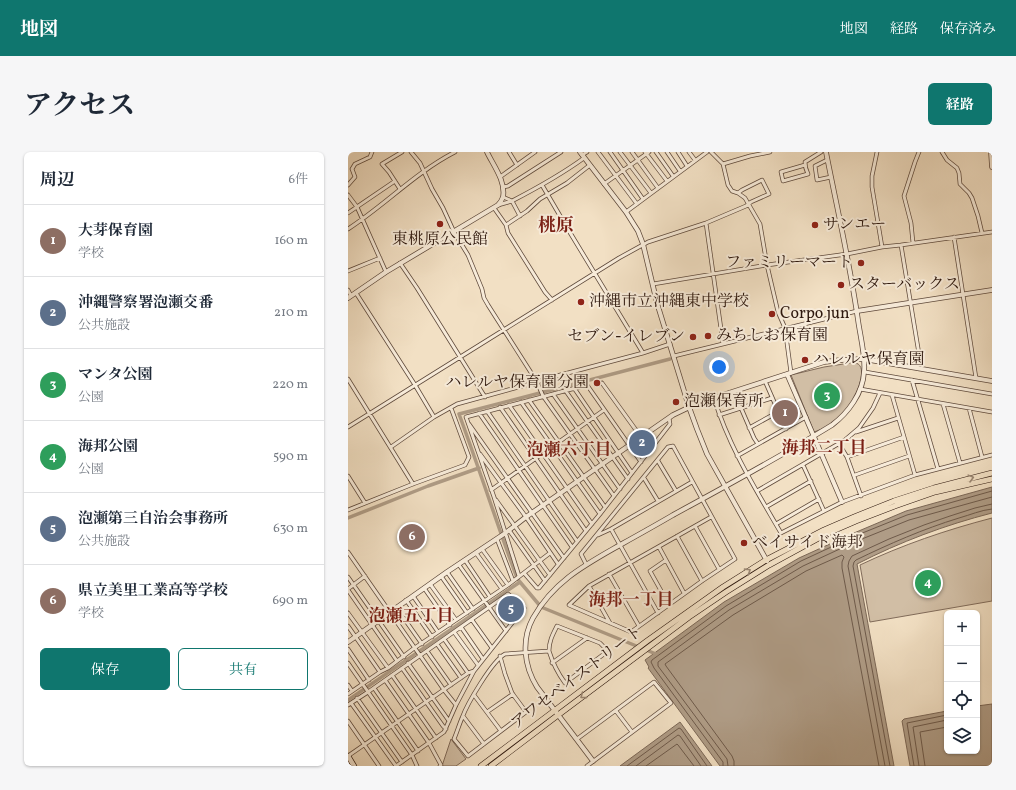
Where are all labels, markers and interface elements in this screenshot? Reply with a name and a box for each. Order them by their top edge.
text: 地図 [20,17,58,43]
text: 地図 [840,20,868,39]
text: 経路 [890,20,918,39]
text: 保存済み [940,20,996,39]
button: 経路 [928,83,992,125]
text: アクセス [24,87,135,126]
text: 周辺 [40,169,74,192]
text: 6件 [288,171,308,189]
district label: 桃原 [538,214,574,239]
place label: サンエー [823,214,886,236]
marker: 東桃原公民館 [435,219,445,229]
marker: サンエー [810,220,820,230]
text: 大芽保育園 [78,221,153,242]
place label: 東桃原公民館 [392,229,488,251]
text: 1 [50,232,56,250]
text: 160 m [274,232,308,250]
text: 学校 [78,245,104,263]
place label: ファミリーマート [725,252,853,274]
marker: ファミリーマート [856,258,866,268]
place label: スターバックス [849,274,960,296]
marker: スターバックス [836,280,846,290]
place label: 沖縄市立沖縄東中学校 [589,291,749,313]
text: 沖縄警察署泡瀬交番 [78,293,213,314]
marker: 沖縄市立沖縄東中学校 [576,297,586,307]
place label: Corpo jun [780,303,850,325]
text: 2 [50,304,56,322]
text: 210 m [274,304,308,322]
marker: Corpo jun [767,309,777,319]
text: 公共施設 [78,317,130,335]
place label: みちしお保育園 [716,325,828,347]
place label: セブン-イレブン [568,326,685,348]
marker: みちしお保育園 [703,331,713,341]
marker: セブン-イレブン [688,332,698,342]
place label: ハレルヤ保育園 [813,349,925,371]
marker: ハレルヤ保育園 [800,355,810,365]
your location [709,357,729,377]
text: マンタ公園 [78,365,152,386]
place label: ハレルヤ保育園分園 [445,372,589,394]
text: 3 [50,376,56,394]
text: 220 m [272,376,308,394]
marker: ハレルヤ保育園分園 [592,378,602,388]
pin: 3 [814,381,840,411]
text: 公園 [78,389,104,407]
place label: 泡瀬保育所 [684,391,764,413]
marker: 泡瀬保育所 [671,397,681,407]
pin: 1 [772,398,798,428]
pin: 2 [629,428,655,458]
text: 海邦公園 [78,437,138,458]
district label: 海邦二丁目 [782,437,867,460]
district label: 泡瀬六丁目 [527,439,612,462]
text: 4 [49,448,57,466]
text: 590 m [273,448,308,466]
text: 公園 [78,461,104,479]
one-way arrow [967,474,974,483]
text: 泡瀬第三自治会事務所 [78,509,228,530]
text: 5 [50,520,56,538]
text: 630 m [273,520,308,538]
pin: 6 [399,522,425,552]
place label: ベイサイド海邦 [752,532,863,554]
text: 公共施設 [78,533,130,551]
marker: ベイサイド海邦 [739,538,749,548]
one-way arrow [744,568,751,576]
pin: 4 [915,568,941,598]
text: 県立美里工業高等学校 [78,581,228,602]
district label: 海邦一丁目 [589,589,674,612]
text: 6 [49,592,57,610]
text: 690 m [272,592,308,610]
pin: 5 [498,594,524,624]
text: 学校 [78,605,104,623]
district label: 泡瀬五丁目 [369,605,454,628]
map controls [944,610,980,754]
button: + [944,610,980,646]
street label: アワセベイストリート [507,621,647,735]
button: − [944,646,980,682]
button: 保存 [40,648,170,690]
button: 共有 [178,648,308,690]
button: locate [944,682,980,718]
one-way arrow [581,691,588,698]
button: layers [944,718,980,754]

